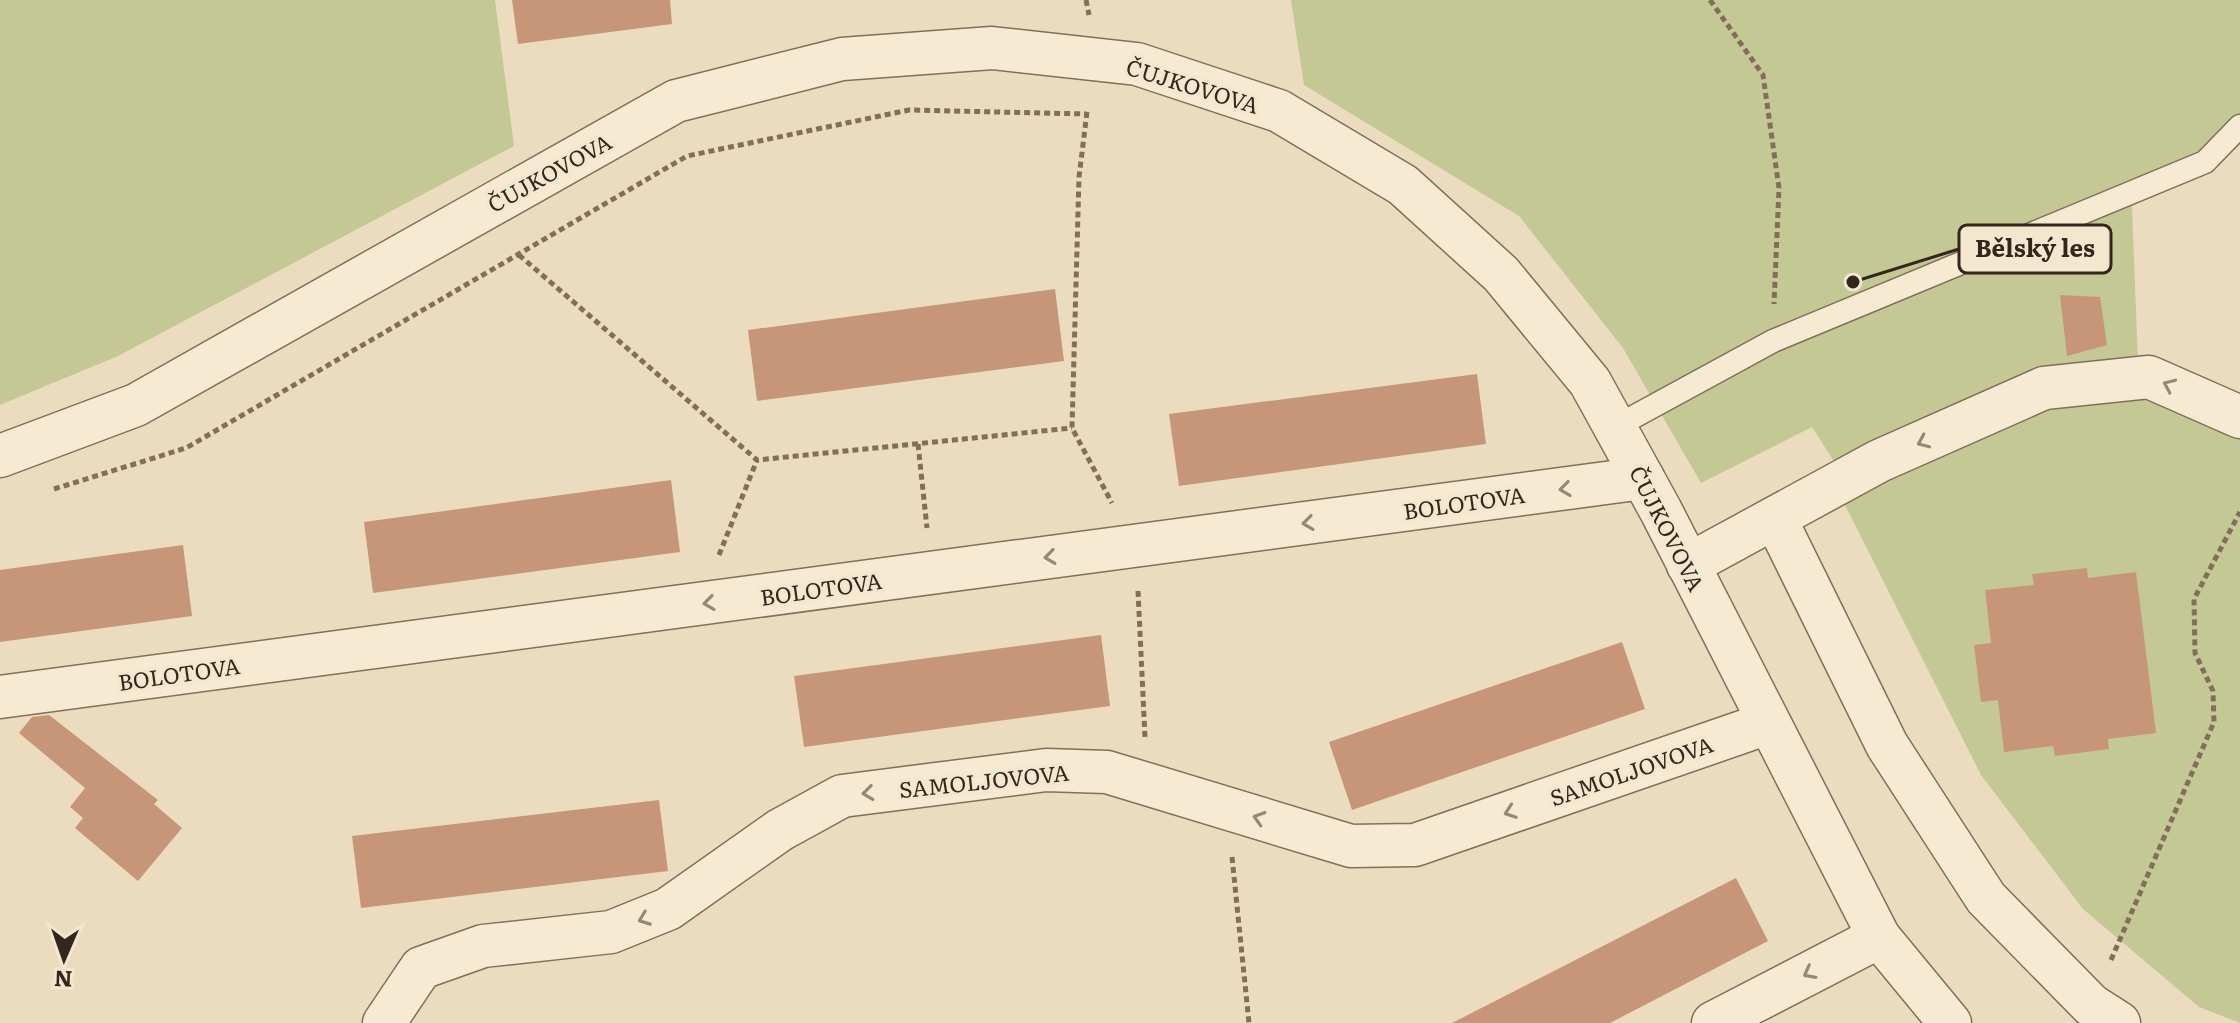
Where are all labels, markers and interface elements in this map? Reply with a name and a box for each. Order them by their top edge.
street label: ČUJKOVOVA [1123,49,1263,121]
street label: ČUJKOVOVA [481,124,617,220]
callout: Bělský les [1959,225,2111,273]
text: Bělský les [1975,229,2095,264]
one-way arrow [2162,379,2177,395]
one-way arrow [1916,433,1931,449]
street label: ČUJKOVOVA [1622,459,1714,597]
street label: BOLOTOVA [1401,477,1527,527]
one-way arrow [1559,480,1572,497]
one-way arrow [1301,514,1315,531]
one-way arrow [1043,549,1056,566]
street label: BOLOTOVA [758,563,884,613]
one-way arrow [702,594,716,611]
street label: BOLOTOVA [116,648,242,698]
street label: SAMOLJOVOVA [1545,727,1717,813]
street label: SAMOLJOVOVA [897,755,1071,805]
one-way arrow [861,784,874,801]
one-way arrow [1503,803,1517,819]
one-way arrow [1253,811,1267,827]
one-way arrow [638,909,652,926]
north arrow [24,919,104,999]
one-way arrow [1803,963,1818,978]
text: N [53,964,73,997]

